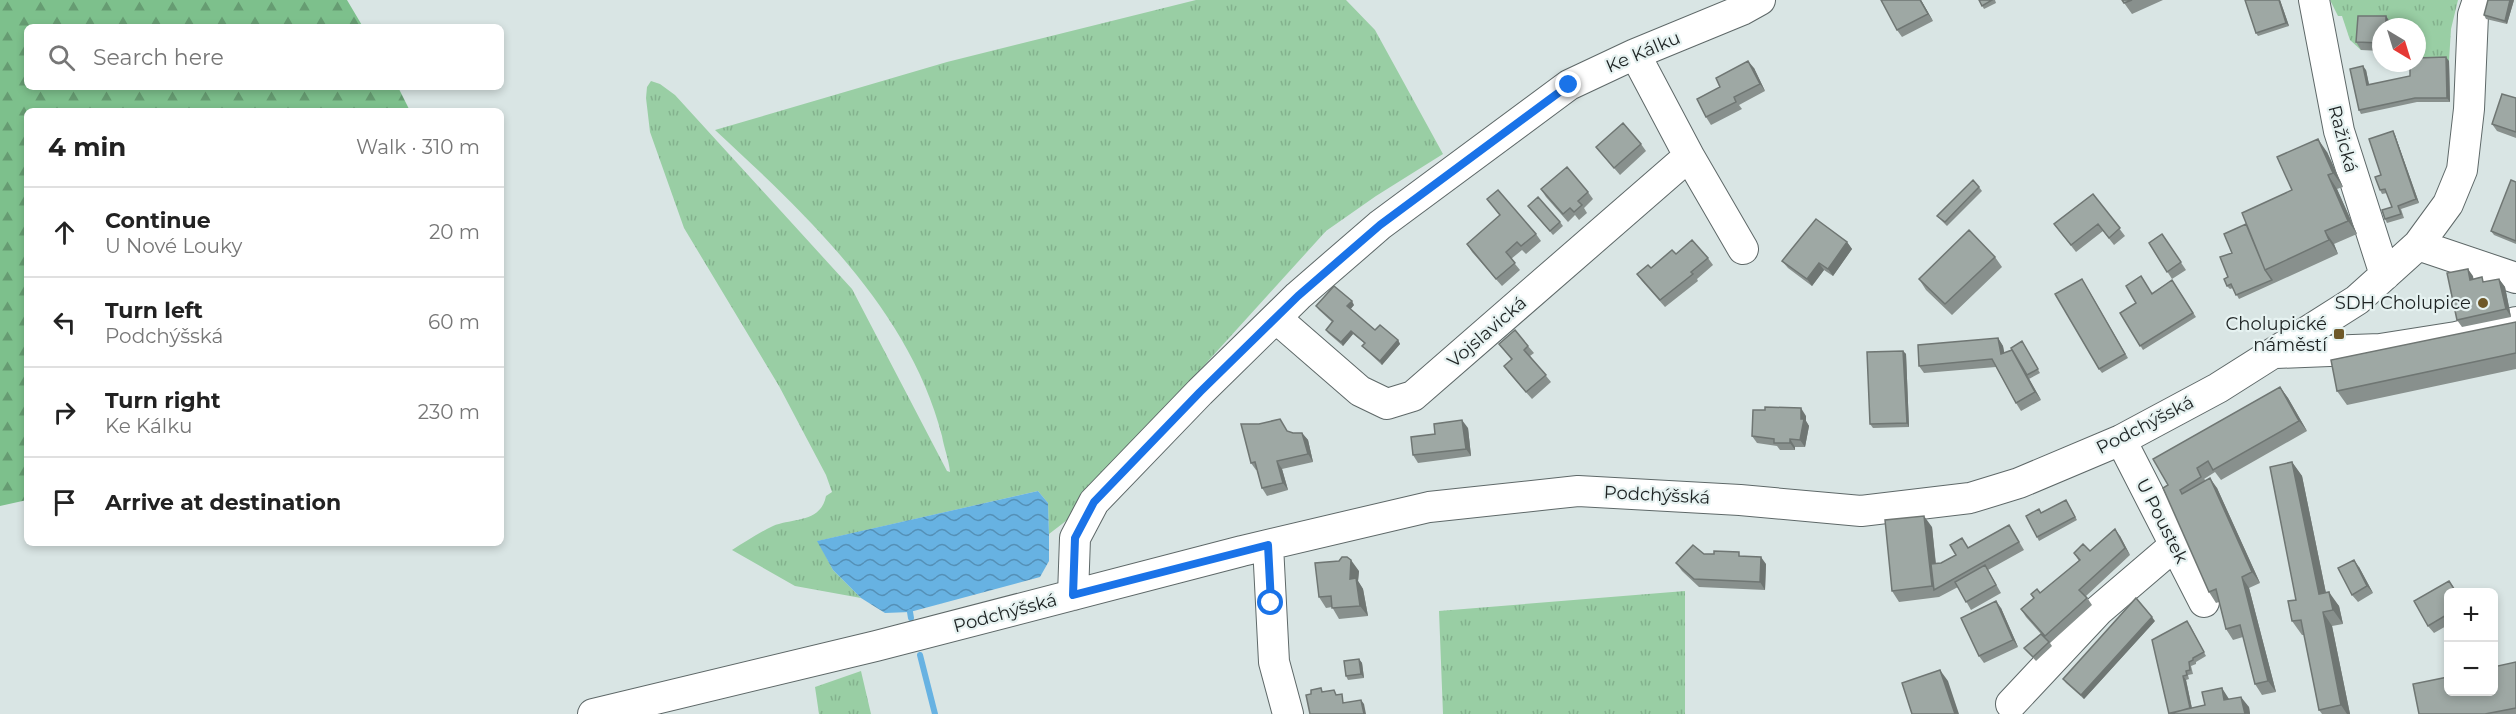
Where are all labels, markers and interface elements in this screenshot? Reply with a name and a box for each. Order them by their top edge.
north arrow [2372,18,2426,72]
search box [24,24,504,90]
street label: Ke Kálku [1603,27,1683,77]
icon: search [45,41,78,74]
text: Search here [93,44,224,71]
route end [1555,71,1581,97]
street label: Ražická [2323,103,2363,175]
text: 4 min [48,131,126,163]
text: Walk · 310 m [356,135,480,159]
text: Continue [105,207,211,234]
icon: ahead [48,216,81,249]
text: 20 m [429,220,480,244]
text: U Nové Louky [105,234,242,258]
street label: Vojslavická [1443,292,1531,372]
place label: SDH Cholupice [2335,292,2471,314]
marker: SDH Cholupice [2476,296,2490,310]
text: Turn left [105,297,203,324]
icon: left [48,306,81,339]
text: 60 m [428,310,480,334]
place label: Cholupické náměstí [2226,313,2328,356]
text: Podchýšská [105,324,223,348]
marker: Cholupické náměstí [2332,327,2346,341]
text: Turn right [105,387,220,414]
street label: Podchýšská [2093,391,2197,459]
icon: right [48,396,81,429]
text: 230 m [418,400,480,424]
text: Ke Kálku [105,414,192,438]
street label: U Poustek [2131,475,2193,567]
street label: Podchýšská [1603,481,1711,509]
icon: arrive [48,486,81,519]
text: Arrive at destination [105,489,341,516]
map controls [2444,588,2498,696]
button: + [2444,588,2498,642]
street label: Podchýšská [951,589,1059,637]
route start [1257,589,1283,615]
button: − [2444,642,2498,696]

